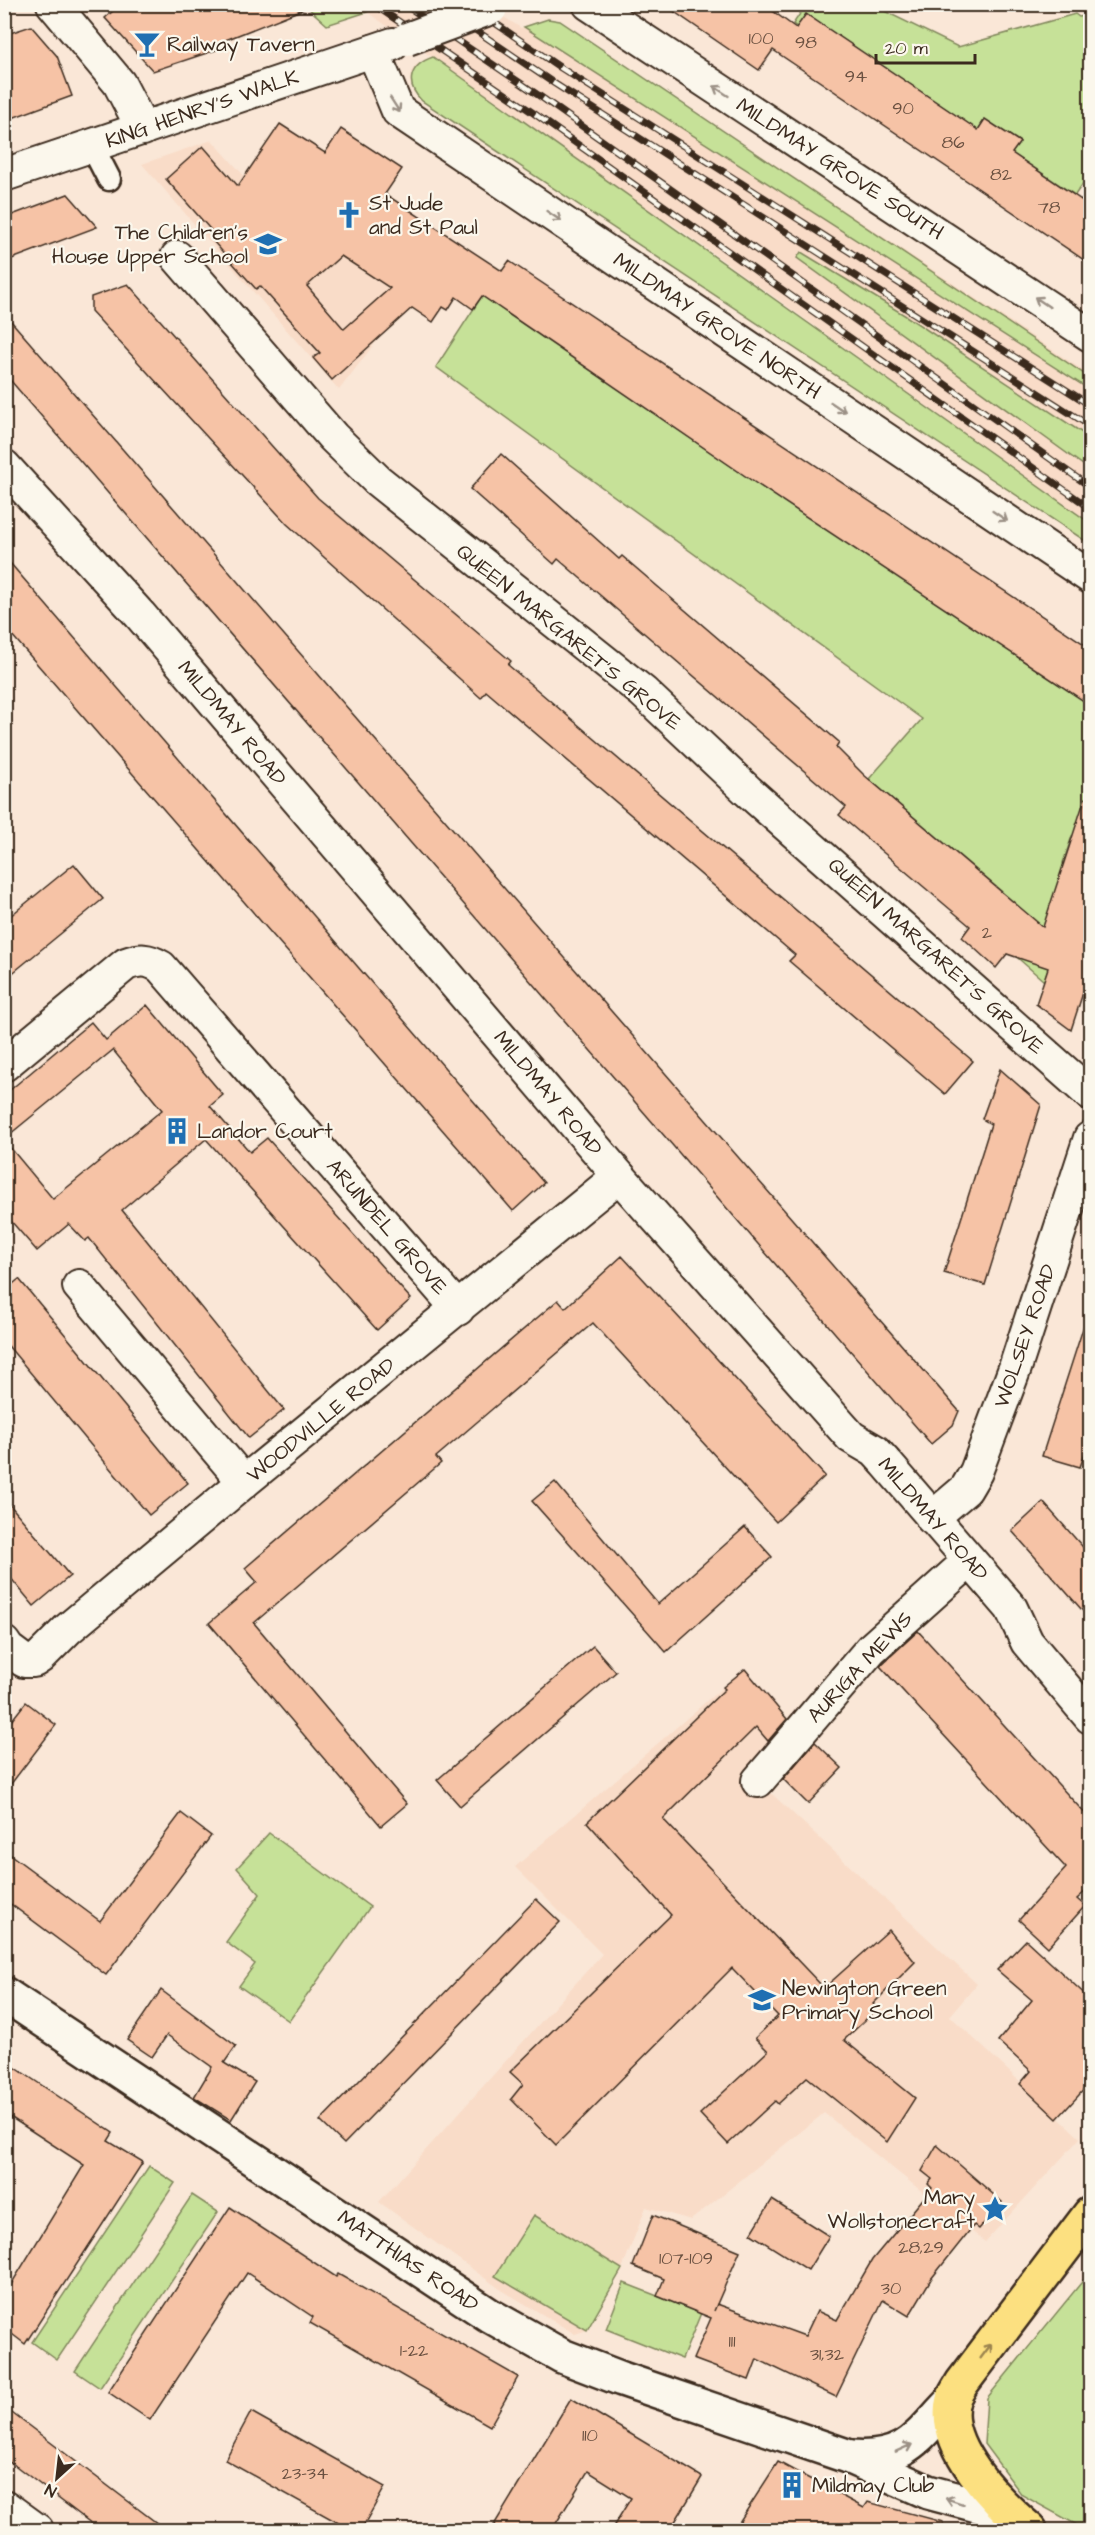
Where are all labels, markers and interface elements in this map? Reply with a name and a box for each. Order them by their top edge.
house number: 100 [748,26,774,51]
scale bar [876,27,975,65]
bar icon: Railway Tavern [132,29,162,59]
place label: Railway Tavern [167,30,315,61]
house number: 98 [795,30,817,55]
text: 20 m [885,36,928,61]
street label: KING HENRY'S WALK [102,62,303,156]
house number: 94 [845,64,867,89]
one-way arrow [713,85,730,97]
street label: MILDMAY GROVE SOUTH [731,91,950,247]
one-way arrow [389,96,402,113]
house number: 90 [892,96,914,121]
house number: 86 [942,130,964,155]
house number: 82 [990,162,1013,187]
place label: St Jude and St Paul [369,189,478,242]
house number: 78 [1038,195,1061,220]
church icon: St Jude and St Paul [334,200,364,230]
one-way arrow [545,210,562,222]
place label: The Children's House Upper School [52,218,248,272]
school or university icon: The Children's House Upper School [253,229,283,259]
street label: MILDMAY GROVE NORTH [607,246,827,407]
one-way arrow [1034,296,1051,308]
one-way arrow [829,401,846,413]
one-way arrow [991,510,1008,522]
street label: QUEEN MARGARET'S GROVE [450,537,688,737]
street label: MILDMAY ROAD [171,654,293,792]
street label: QUEEN MARGARET'S GROVE [822,851,1051,1061]
house number: 2 [982,920,993,945]
street label: MILDMAY ROAD [487,1024,609,1162]
building icon: Landor Court [162,1116,192,1146]
place label: Landor Court [197,1117,333,1146]
street label: ARUNDEL GROVE [320,1153,455,1302]
street label: WOLSEY ROAD [987,1260,1063,1412]
street label: WOODVILLE ROAD [240,1351,402,1489]
street label: MILDMAY ROAD [871,1451,995,1587]
street label: AURIGA MEWS [801,1605,919,1729]
place label: Newington Green Primary School [782,1974,947,2029]
school or university icon: Newington Green Primary School [747,1985,777,2015]
place label: Mary Wollstonecraft [828,2183,976,2236]
place icon: Mary Wollstonecraft [980,2194,1010,2224]
street label: MATTHIAS ROAD [332,2203,485,2319]
house number: 28,29 [898,2235,944,2260]
house number: 107–109 [659,2246,713,2271]
house number: 30 [881,2276,901,2301]
house number: 111 [729,2329,735,2354]
house number: 1-22 [400,2338,429,2363]
house number: 31,32 [810,2342,845,2367]
one-way arrow [979,2344,992,2360]
house number: 110 [582,2423,598,2448]
one-way arrow [894,2442,912,2453]
north arrow [27,2448,87,2508]
house number: 23-34 [282,2461,328,2486]
building icon: Mildmay Club [777,2470,807,2500]
place label: Mildmay Club [812,2471,934,2502]
text: N [41,2478,60,2503]
one-way arrow [945,2494,964,2505]

